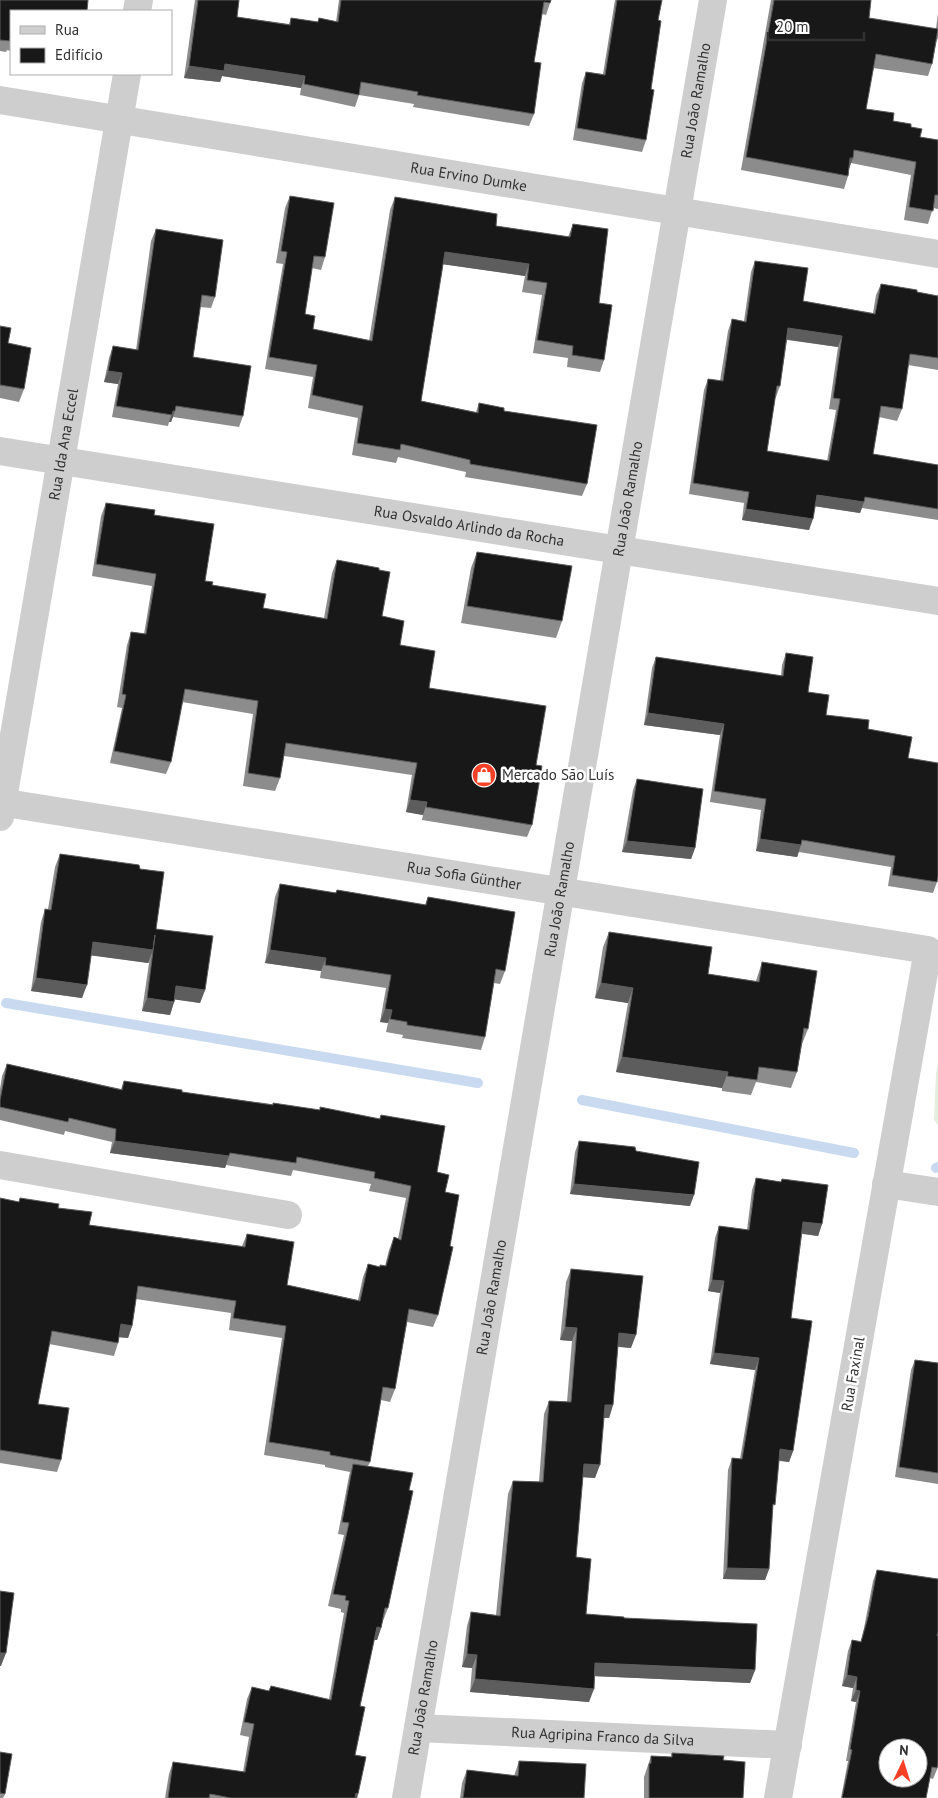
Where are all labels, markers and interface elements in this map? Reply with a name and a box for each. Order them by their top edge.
legend [10,10,172,75]
scale bar [768,10,864,42]
text: 20 m [776,17,809,36]
text: Rua [55,20,79,39]
street label: Rua João Ramalho [676,41,715,160]
text: Edifício [55,45,103,64]
street label: Rua Ervino Dumke [409,158,528,195]
street label: Rua Ida Ana Eccel [44,386,82,502]
street label: Rua João Ramalho [608,440,647,558]
street label: Rua Osvaldo Arlindo da Rocha [373,501,566,550]
shop icon: Mercado São Luís [471,762,497,788]
place label: Mercado São Luís [502,765,614,784]
street label: Rua João Ramalho [540,840,578,958]
street label: Rua Sofia Günther [406,857,523,894]
street label: Rua João Ramalho [472,1238,510,1356]
street label: Rua Faxinal [837,1335,869,1413]
street label: Rua João Ramalho [403,1638,442,1757]
street label: Rua Agripina Franco da Silva [511,1722,695,1750]
north arrow [878,1738,928,1788]
text: N [899,1741,909,1759]

